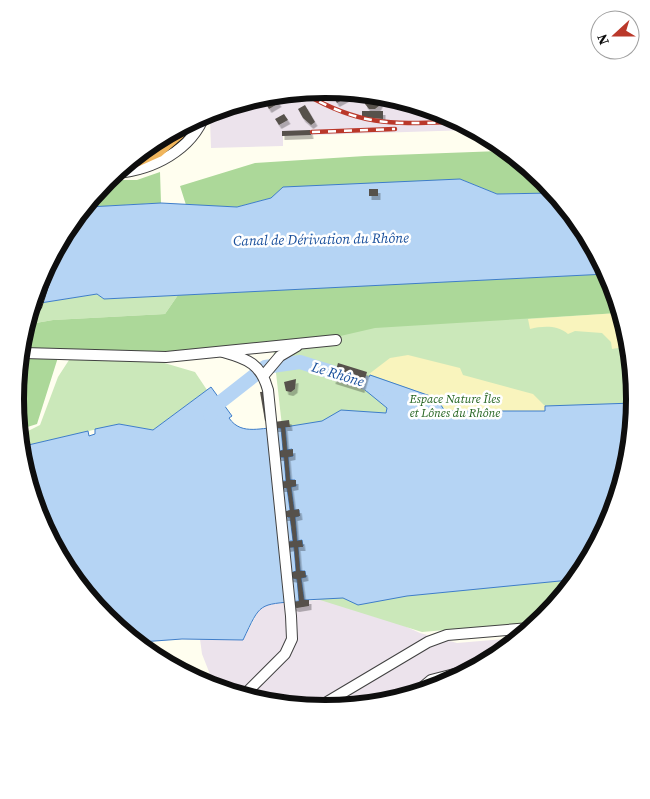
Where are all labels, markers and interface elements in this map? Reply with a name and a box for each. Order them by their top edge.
north arrow [590,10,640,60]
text: N [592,31,614,48]
water label: Canal de Dérivation du Rhône [233,227,409,251]
water label: Le Rhône [308,356,367,392]
park label: Espace Nature Îles et Lônes du Rhône [409,391,501,421]

